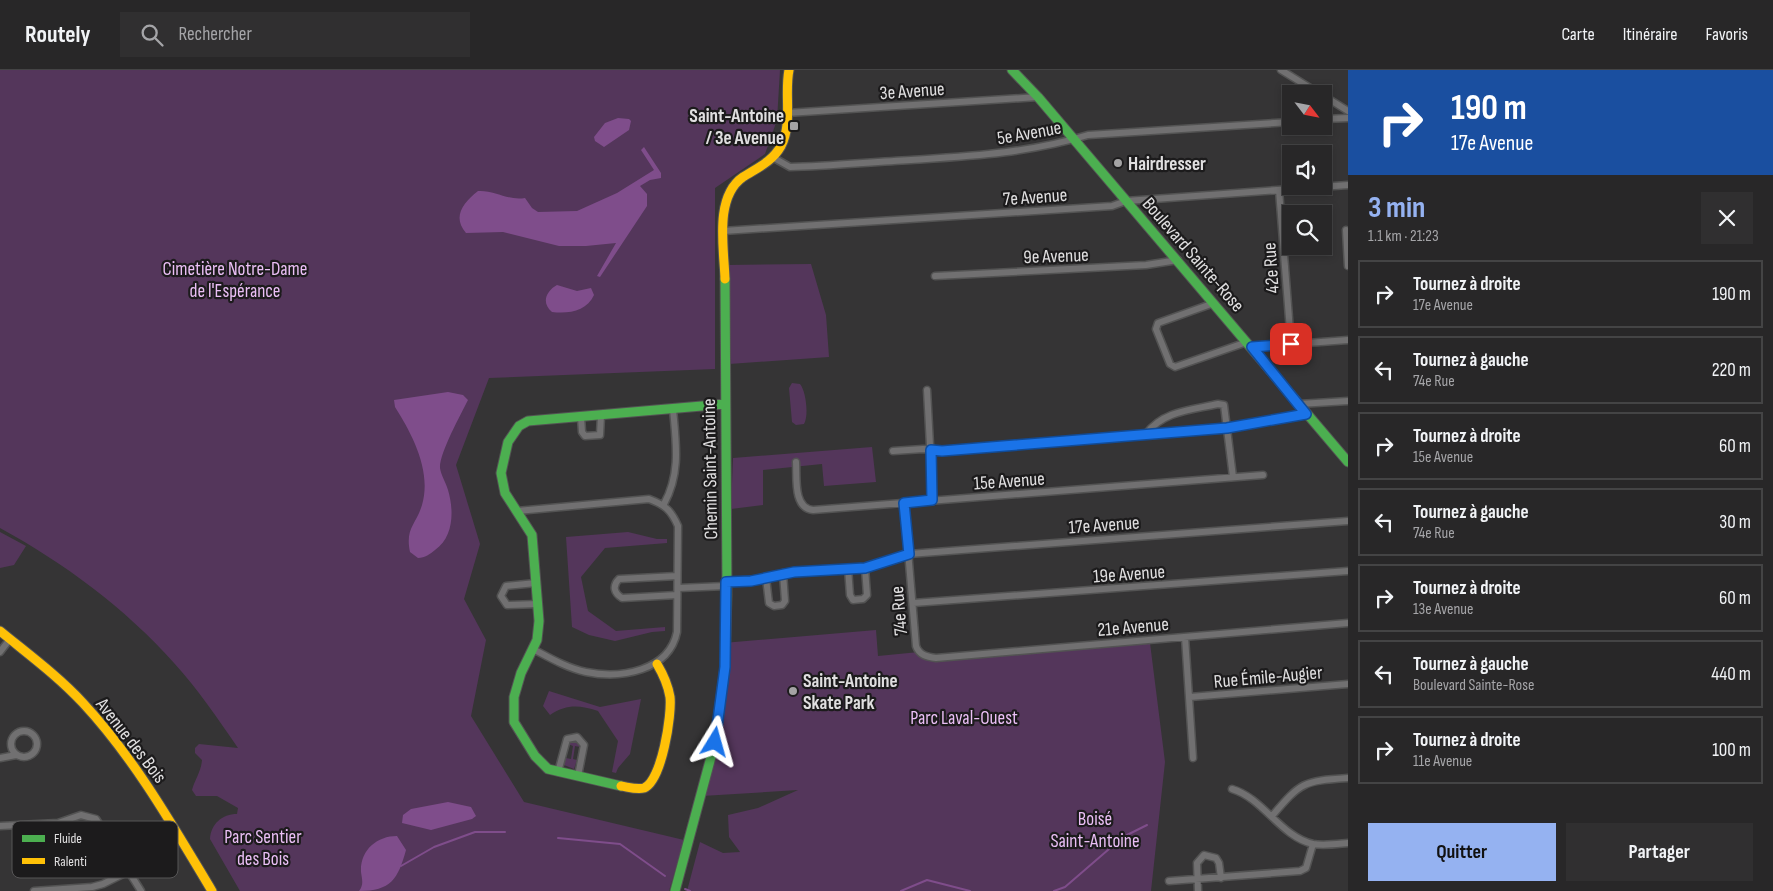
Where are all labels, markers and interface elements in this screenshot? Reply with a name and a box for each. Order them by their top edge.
search box [120,12,470,57]
text: Routely [25,20,90,49]
icon: search [138,21,166,49]
text: Rechercher [178,23,252,46]
text: Carte [1561,24,1595,45]
text: Itinéraire [1623,24,1677,45]
text: Favoris [1705,24,1748,45]
street label: 3e Avenue [879,78,945,105]
north arrow [1282,85,1332,135]
map controls [1282,85,1332,255]
text: 190 m [1451,87,1527,130]
icon: right [1368,90,1433,155]
place label: Saint-Antoine / 3e Avenue [689,105,784,150]
street label: 5e Avenue [995,117,1063,150]
marker: Saint-Antoine / 3e Avenue [788,120,800,132]
text: 17e Avenue [1451,130,1533,157]
button: sound [1282,145,1332,195]
place label: Hairdresser [1128,153,1206,176]
marker: Hairdresser [1112,157,1124,169]
street label: 7e Avenue [1002,184,1068,211]
text: 3 min [1368,190,1425,226]
button: close [1701,192,1753,244]
street label: Boulevard Sainte-Rose [1137,193,1249,317]
button: search [1282,205,1332,255]
text: 1.1 km · 21:23 [1368,227,1439,246]
street label: 42e Rue [1258,242,1285,294]
street label: 9e Avenue [1023,244,1089,269]
park label: Cimetière Notre-Dame de l'Espérance [163,258,307,303]
text: Tournez à droite [1413,273,1521,296]
icon: right [1370,280,1398,308]
text: 190 m [1712,283,1751,306]
text: 17e Avenue [1413,296,1473,315]
pin [1270,323,1312,365]
icon: arrive [1277,330,1305,358]
text: Tournez à gauche [1413,349,1529,372]
icon: left [1370,356,1398,384]
text: 220 m [1712,359,1751,382]
text: 74e Rue [1413,372,1455,391]
street label: Chemin Saint-Antoine [698,398,723,540]
text: Tournez à droite [1413,425,1521,448]
icon: right [1370,432,1398,460]
text: 60 m [1719,435,1751,458]
text: 15e Avenue [1413,448,1473,467]
street label: 15e Avenue [973,468,1046,495]
text: Tournez à gauche [1413,501,1529,524]
icon: left [1370,508,1398,536]
text: 30 m [1719,511,1751,534]
street label: 17e Avenue [1068,512,1140,539]
text: 74e Rue [1413,524,1455,543]
street label: 19e Avenue [1092,561,1166,588]
text: Tournez à droite [1413,577,1521,600]
icon: right [1370,584,1398,612]
street label: 74e Rue [886,585,913,637]
text: 60 m [1719,587,1751,610]
text: 13e Avenue [1413,600,1473,619]
street label: 21e Avenue [1096,613,1170,642]
text: Tournez à gauche [1413,653,1529,676]
icon: left [1370,660,1398,688]
street label: Rue Émile-Augier [1213,661,1324,694]
text: 440 m [1711,663,1751,686]
place label: Saint-Antoine Skate Park [803,670,898,715]
text: Boulevard Sainte-Rose [1413,676,1534,695]
marker: Saint-Antoine Skate Park [787,685,799,697]
street label: Avenue des Bois [90,693,171,788]
park label: Parc Laval-Ouest [910,707,1018,730]
position arrow [688,715,740,767]
text: Tournez à droite [1413,729,1521,752]
icon: right [1370,736,1398,764]
text: 100 m [1712,739,1751,762]
text: 11e Avenue [1413,752,1472,771]
park label: Boisé Saint-Antoine [1050,808,1140,853]
legend [12,821,178,878]
button: Quitter [1368,823,1556,881]
button: Partager [1566,823,1753,881]
park label: Parc Sentier des Bois [224,826,302,871]
text: Fluide [54,830,82,847]
text: Ralenti [54,853,87,870]

